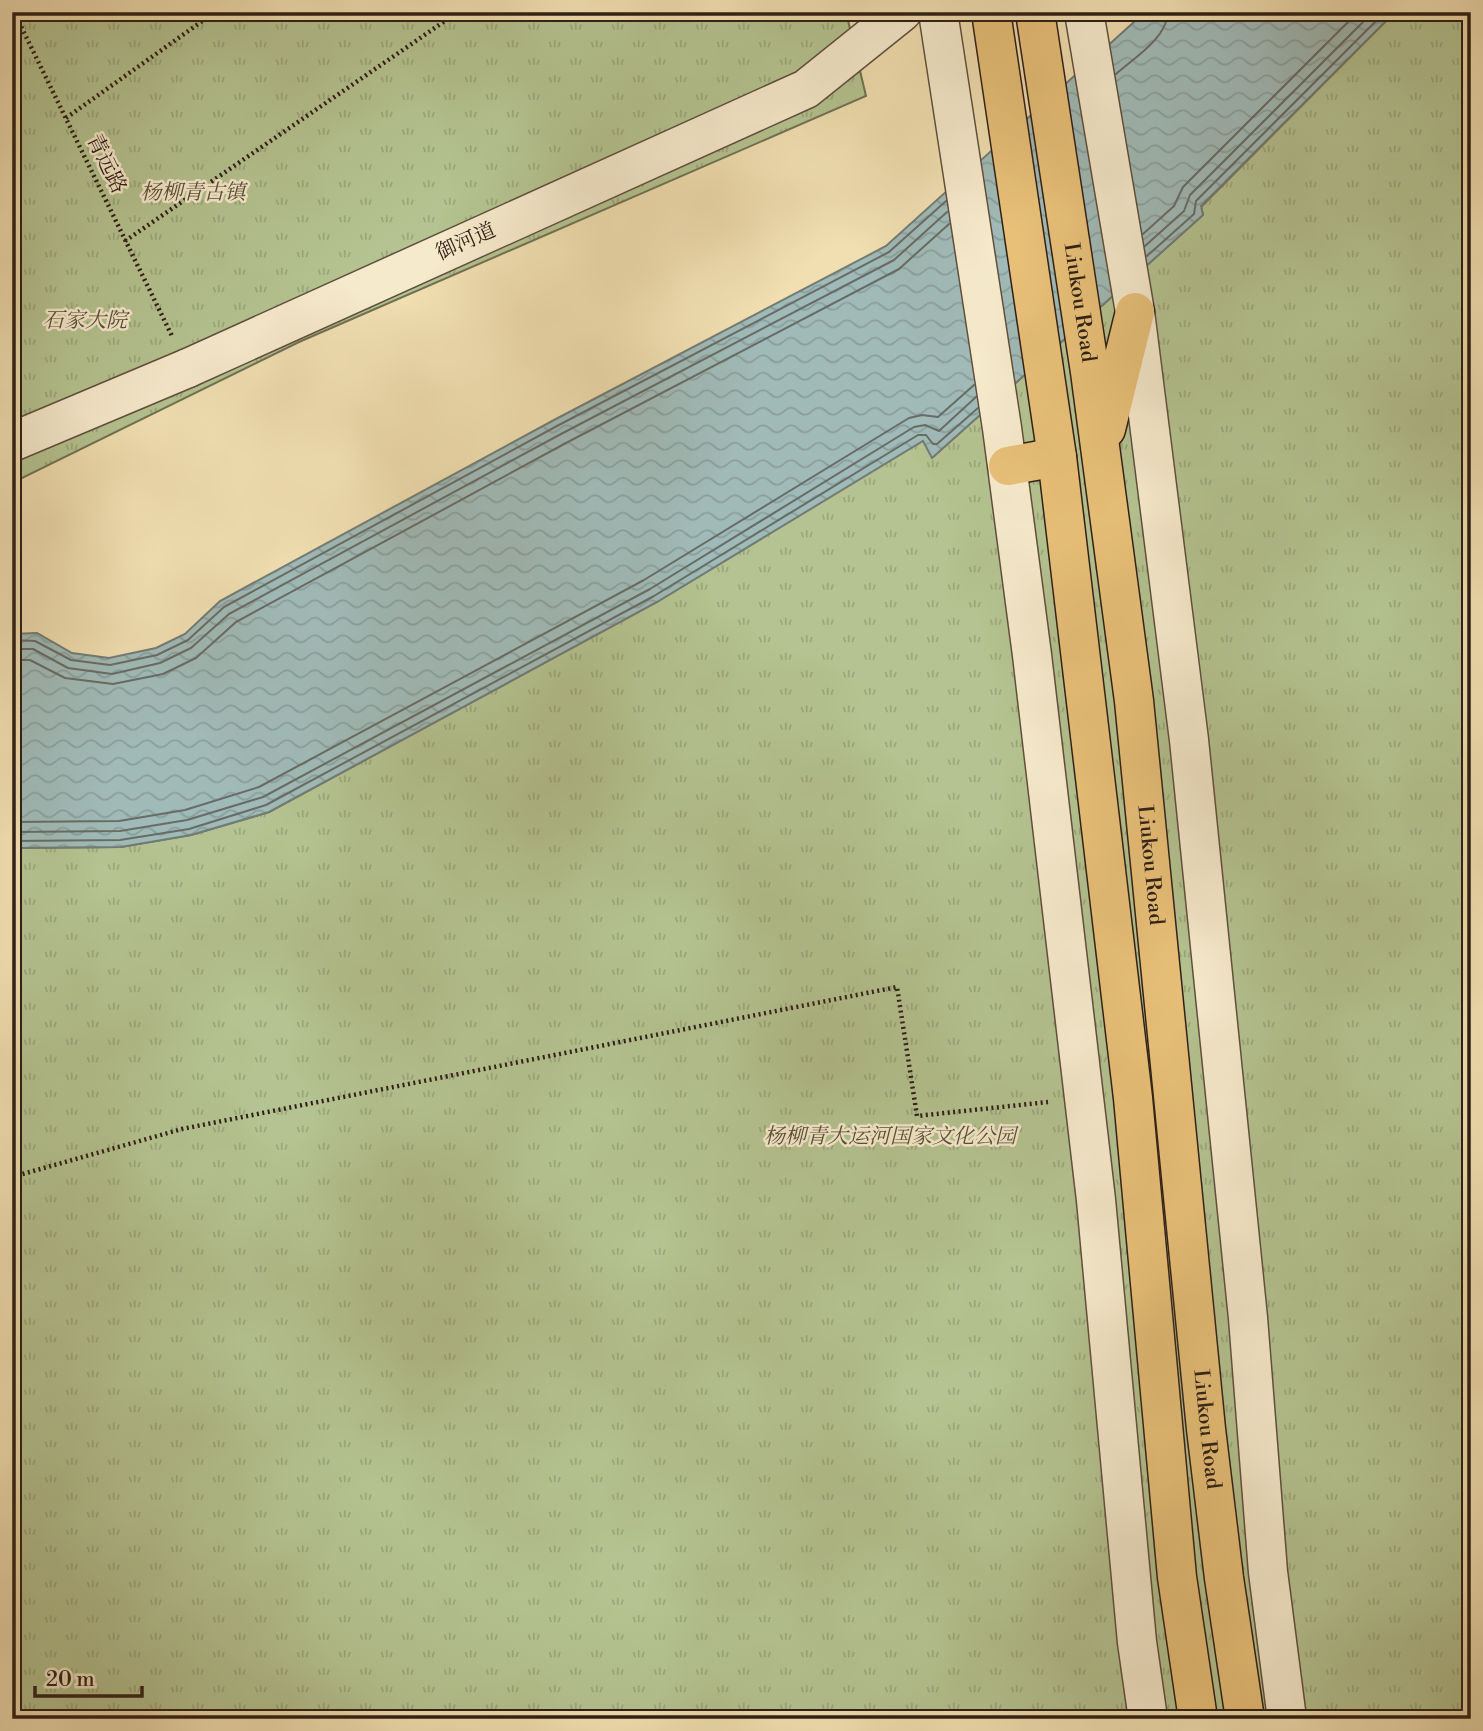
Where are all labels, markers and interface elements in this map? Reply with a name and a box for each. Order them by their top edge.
street label: 青远路 [81,130,131,198]
park label: 杨柳青古镇 [141,180,248,206]
street label: 御河道 [432,217,500,267]
street label: Liukou Road [1057,241,1101,364]
park label: 石家大院 [43,308,130,334]
street label: Liukou Road [1131,804,1169,926]
park label: 杨柳青大运河国家文化公园 [764,1124,1019,1150]
street label: Liukou Road [1187,1368,1226,1491]
scale bar [35,1654,142,1698]
text: 20 m [46,1667,95,1693]

